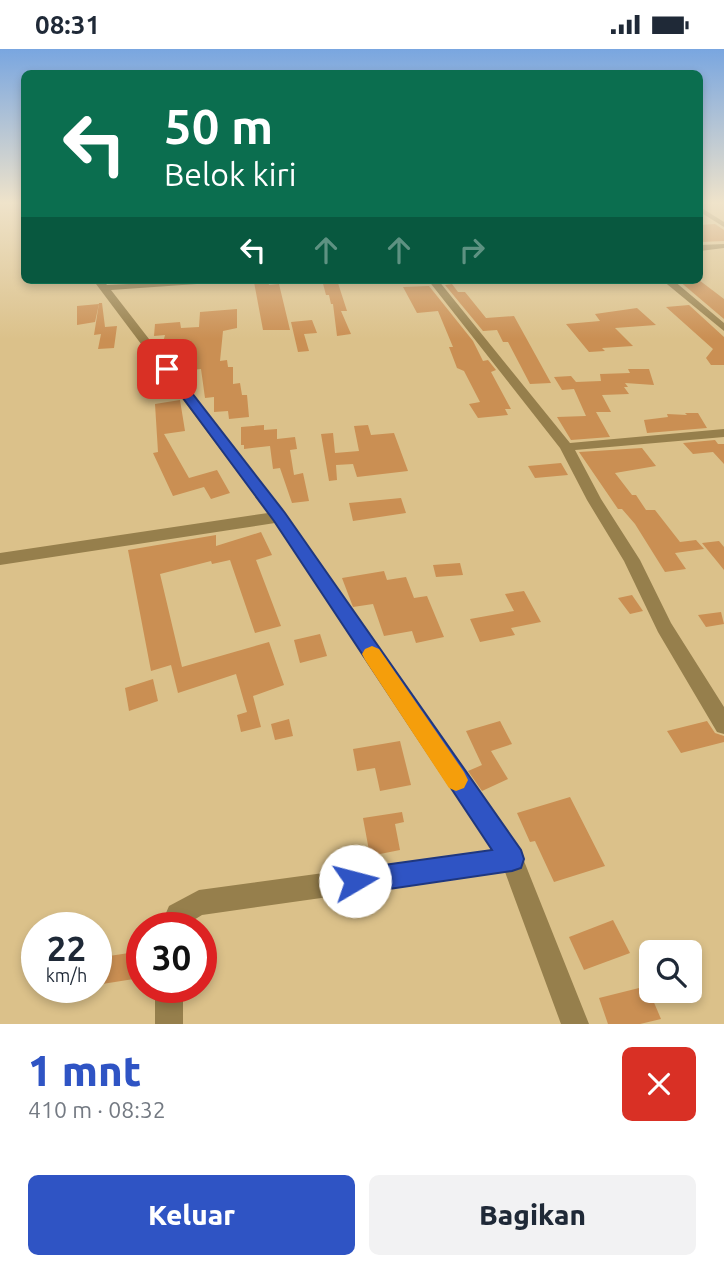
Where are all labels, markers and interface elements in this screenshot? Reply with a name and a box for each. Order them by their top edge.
text: 08:31 [35,10,100,39]
icon: left [49,98,140,189]
text: 50 m [164,98,273,153]
text: Belok kiri [164,156,296,192]
icon: left [234,231,272,269]
icon: ahead [307,231,345,269]
icon: ahead [380,231,418,269]
icon: right [453,231,491,269]
pin [137,339,197,399]
icon: arrive [148,350,186,388]
position arrow [318,844,392,918]
speed limit sign: 30 [126,912,217,1003]
text: 22 [47,928,86,968]
map controls [639,940,702,1003]
button: search [639,940,702,1003]
text: km/h [46,965,87,985]
text: 1 mnt [28,1047,141,1094]
button: close [622,1047,696,1121]
text: 410 m · 08:32 [28,1097,166,1122]
button: Keluar [28,1175,355,1255]
button: Bagikan [369,1175,696,1255]

